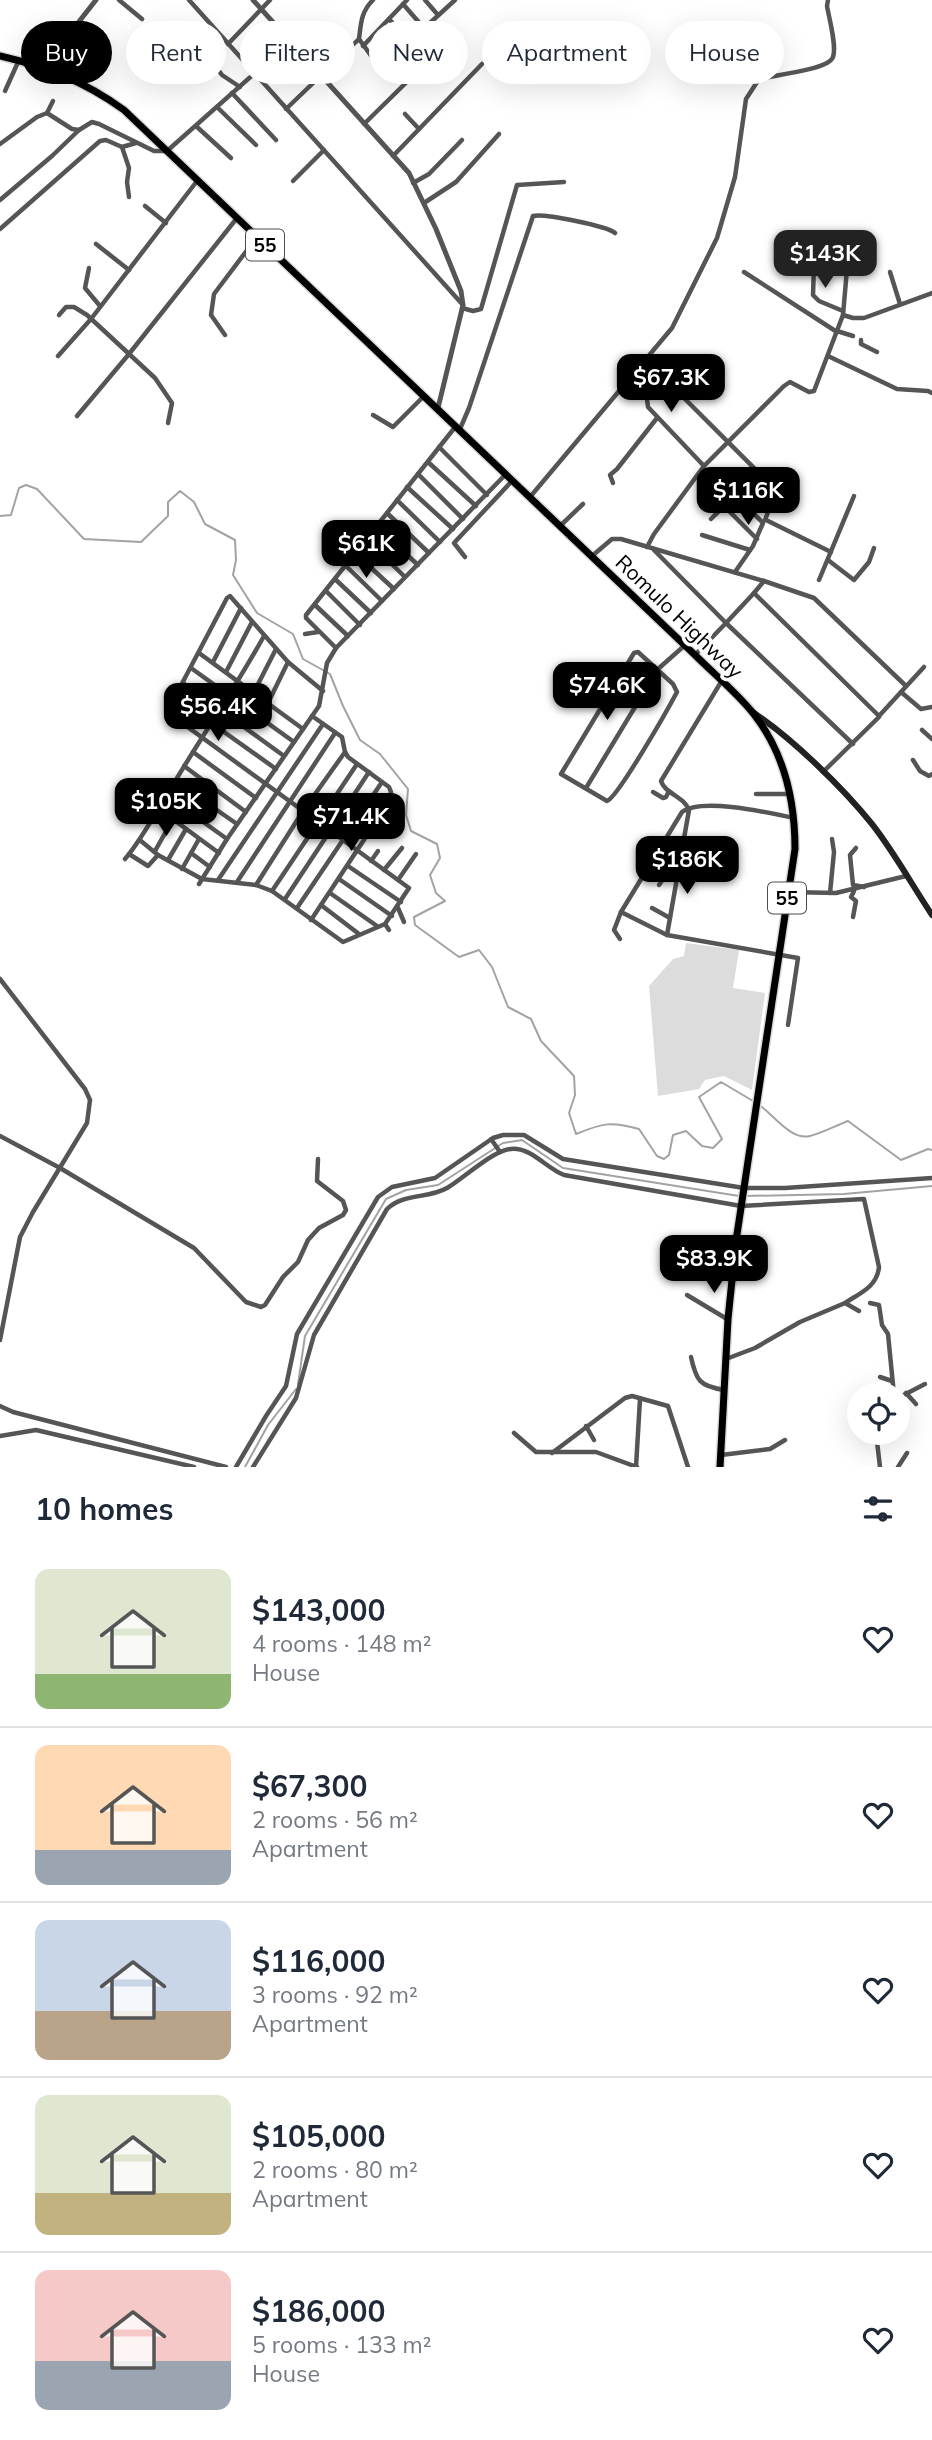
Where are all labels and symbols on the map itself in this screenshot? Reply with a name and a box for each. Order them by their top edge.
road number: 55 [246,230,284,260]
pin: $143K [776,230,874,290]
pin: $67.3K [614,354,728,414]
pin: $116K [699,468,797,527]
pin: $61K [325,520,407,580]
street label: Romulo Highway [611,549,749,684]
pin: $74.6K [550,662,664,722]
pin: $56.4K [161,684,275,743]
pin: $105K [117,778,215,838]
pin: $71.4K [294,794,408,853]
pin: $186K [638,836,736,896]
road number: 55 [768,882,806,914]
pin: $83.9K [657,1236,771,1295]

